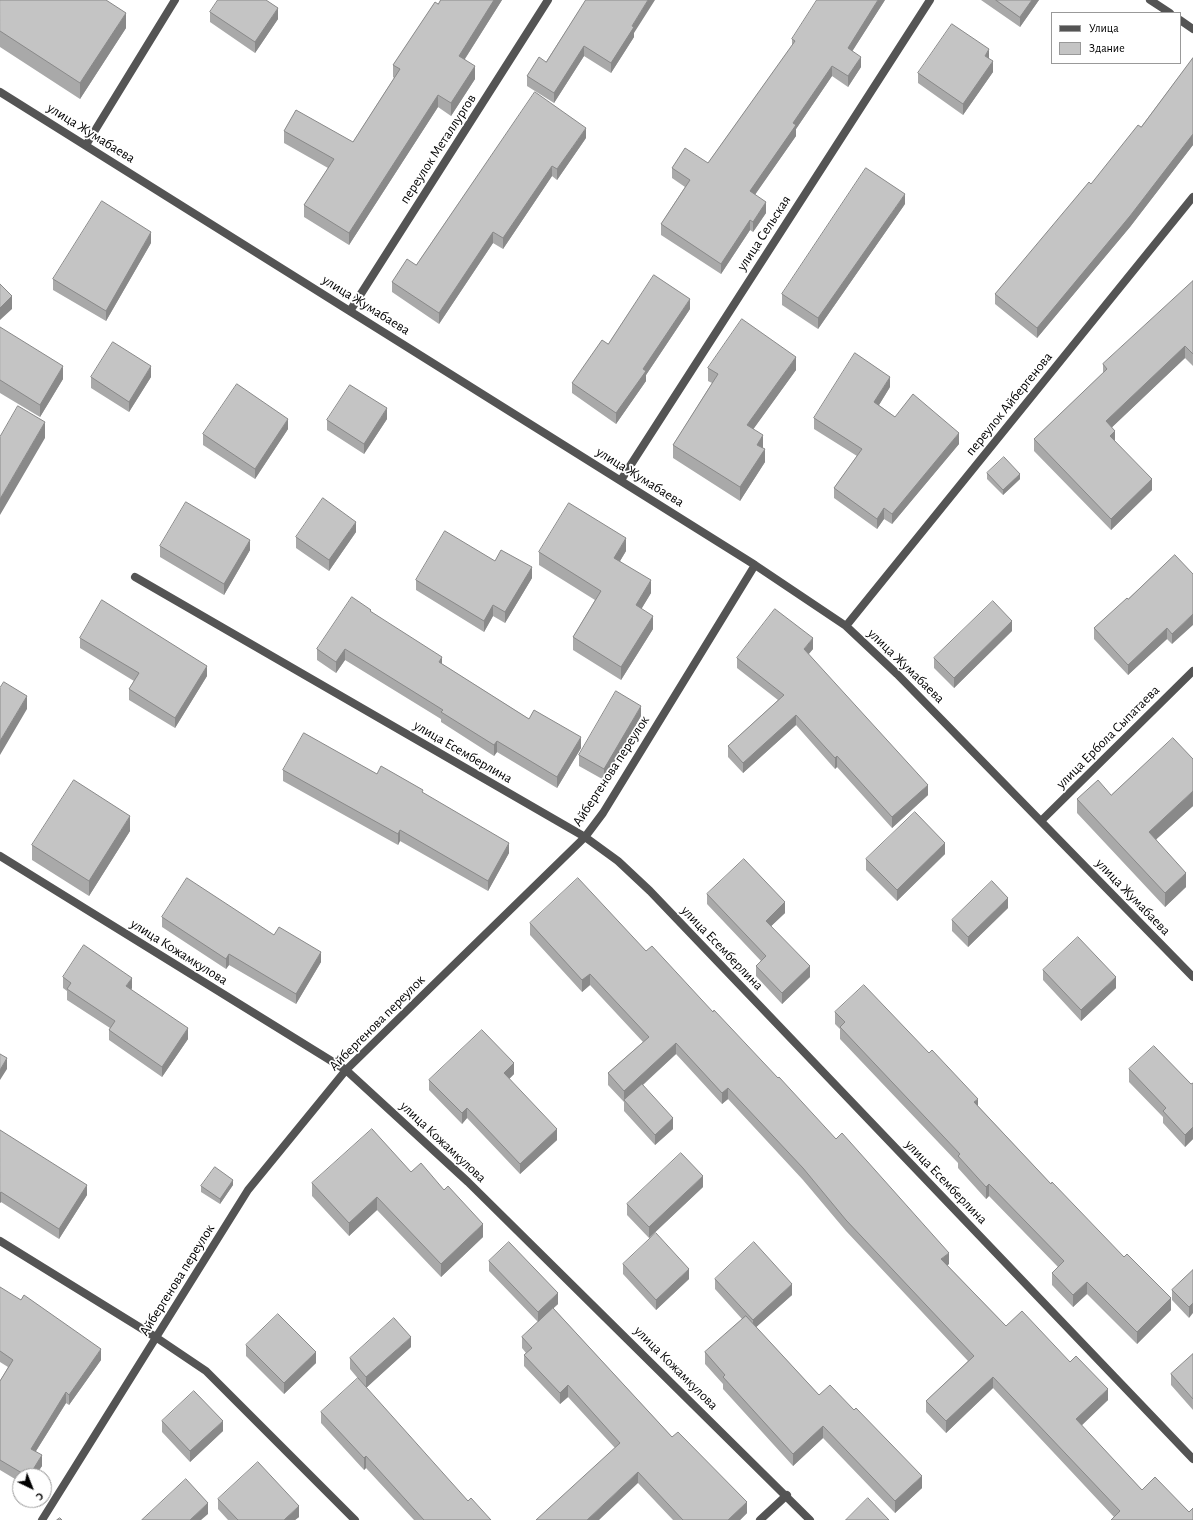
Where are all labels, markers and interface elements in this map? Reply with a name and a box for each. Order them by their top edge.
legend [1051,12,1181,64]
text: Улица [1089,22,1119,34]
text: Здание [1089,42,1125,54]
street label: переулок Металлургов [396,91,480,207]
street label: улица Жумабаева [44,99,138,167]
street label: улица Сельская [733,192,795,274]
street label: улица Жумабаева [319,271,413,339]
street label: переулок Айбергенова [962,349,1056,459]
street label: улица Жумабаева [593,443,687,511]
street label: улица Жумабаева [864,625,948,707]
street label: улица Ербола Сыпатаева [1053,682,1163,792]
street label: Айбергенова переулок [569,713,653,829]
street label: улица Есемберлина [411,717,515,787]
street label: улица Жумабаева [1092,855,1174,939]
street label: улица Есемберлина [677,902,767,994]
street label: улица Кожамкулова [127,915,231,989]
street label: Айбергенова переулок [326,972,428,1074]
street label: улица Кожамкулова [396,1098,490,1186]
street label: улица Есемберлина [901,1136,991,1228]
street label: Айбергенова переулок [136,1221,218,1339]
street label: улица Кожамкулова [631,1323,721,1413]
north arrow [12,1468,52,1508]
text: С [34,1490,46,1503]

